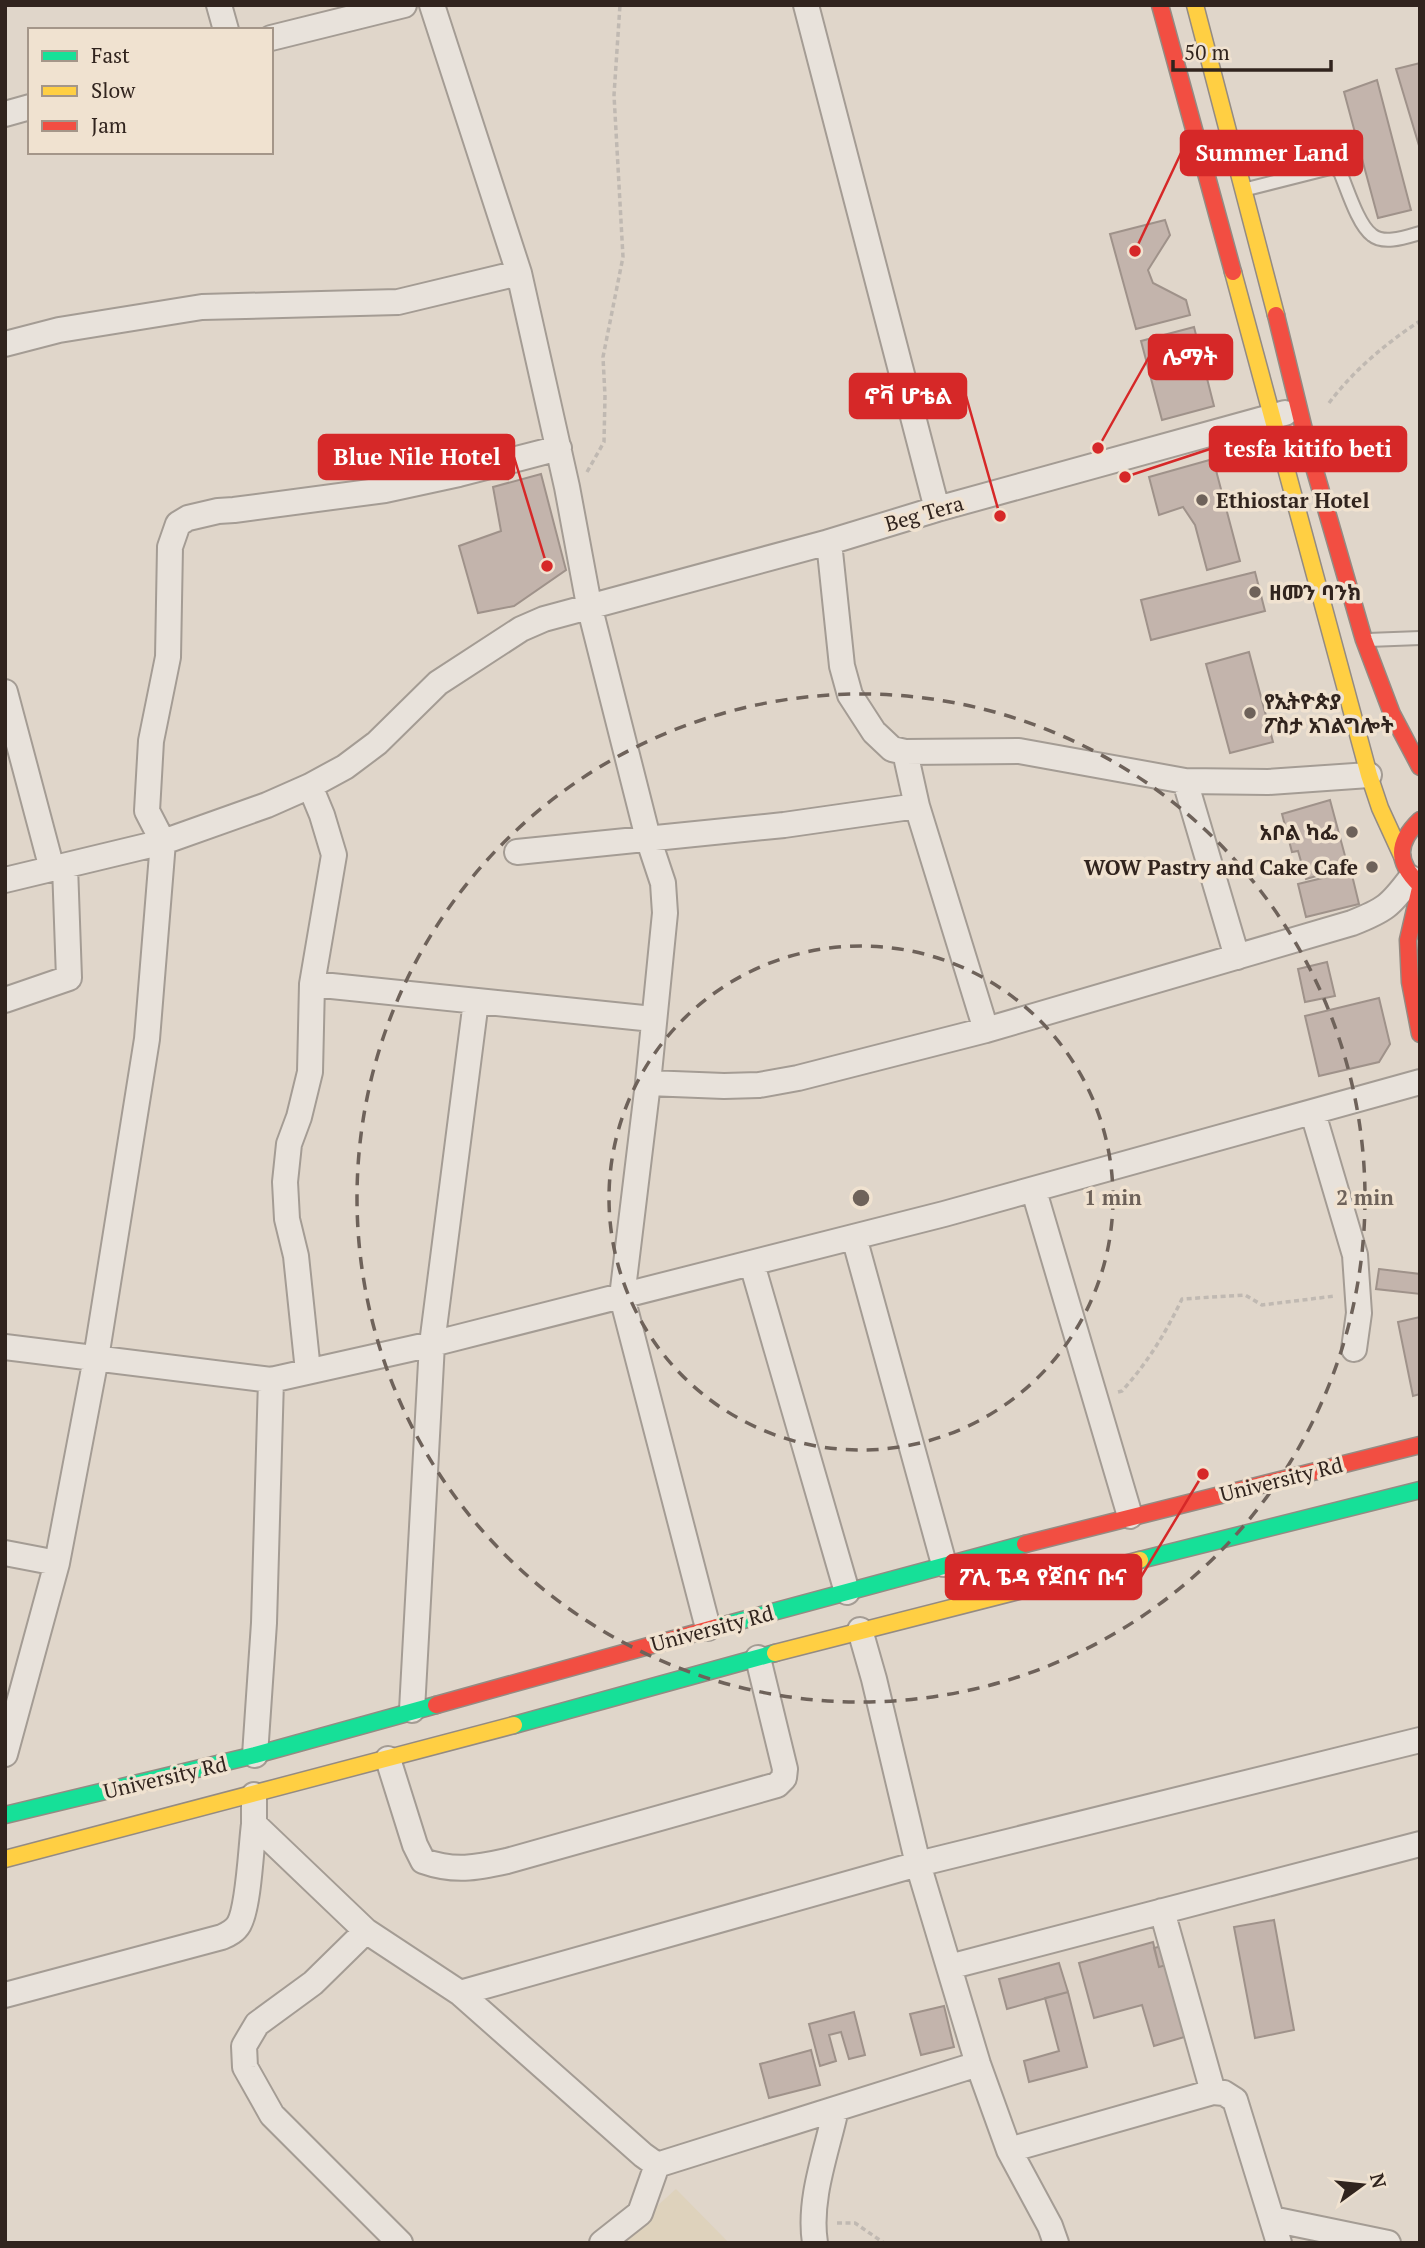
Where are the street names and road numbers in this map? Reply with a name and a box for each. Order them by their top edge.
street label: Beg Tera [881,488,967,538]
street label: University Rd [1217,1450,1346,1508]
street label: University Rd [648,1598,777,1658]
street label: University Rd [101,1749,230,1805]

